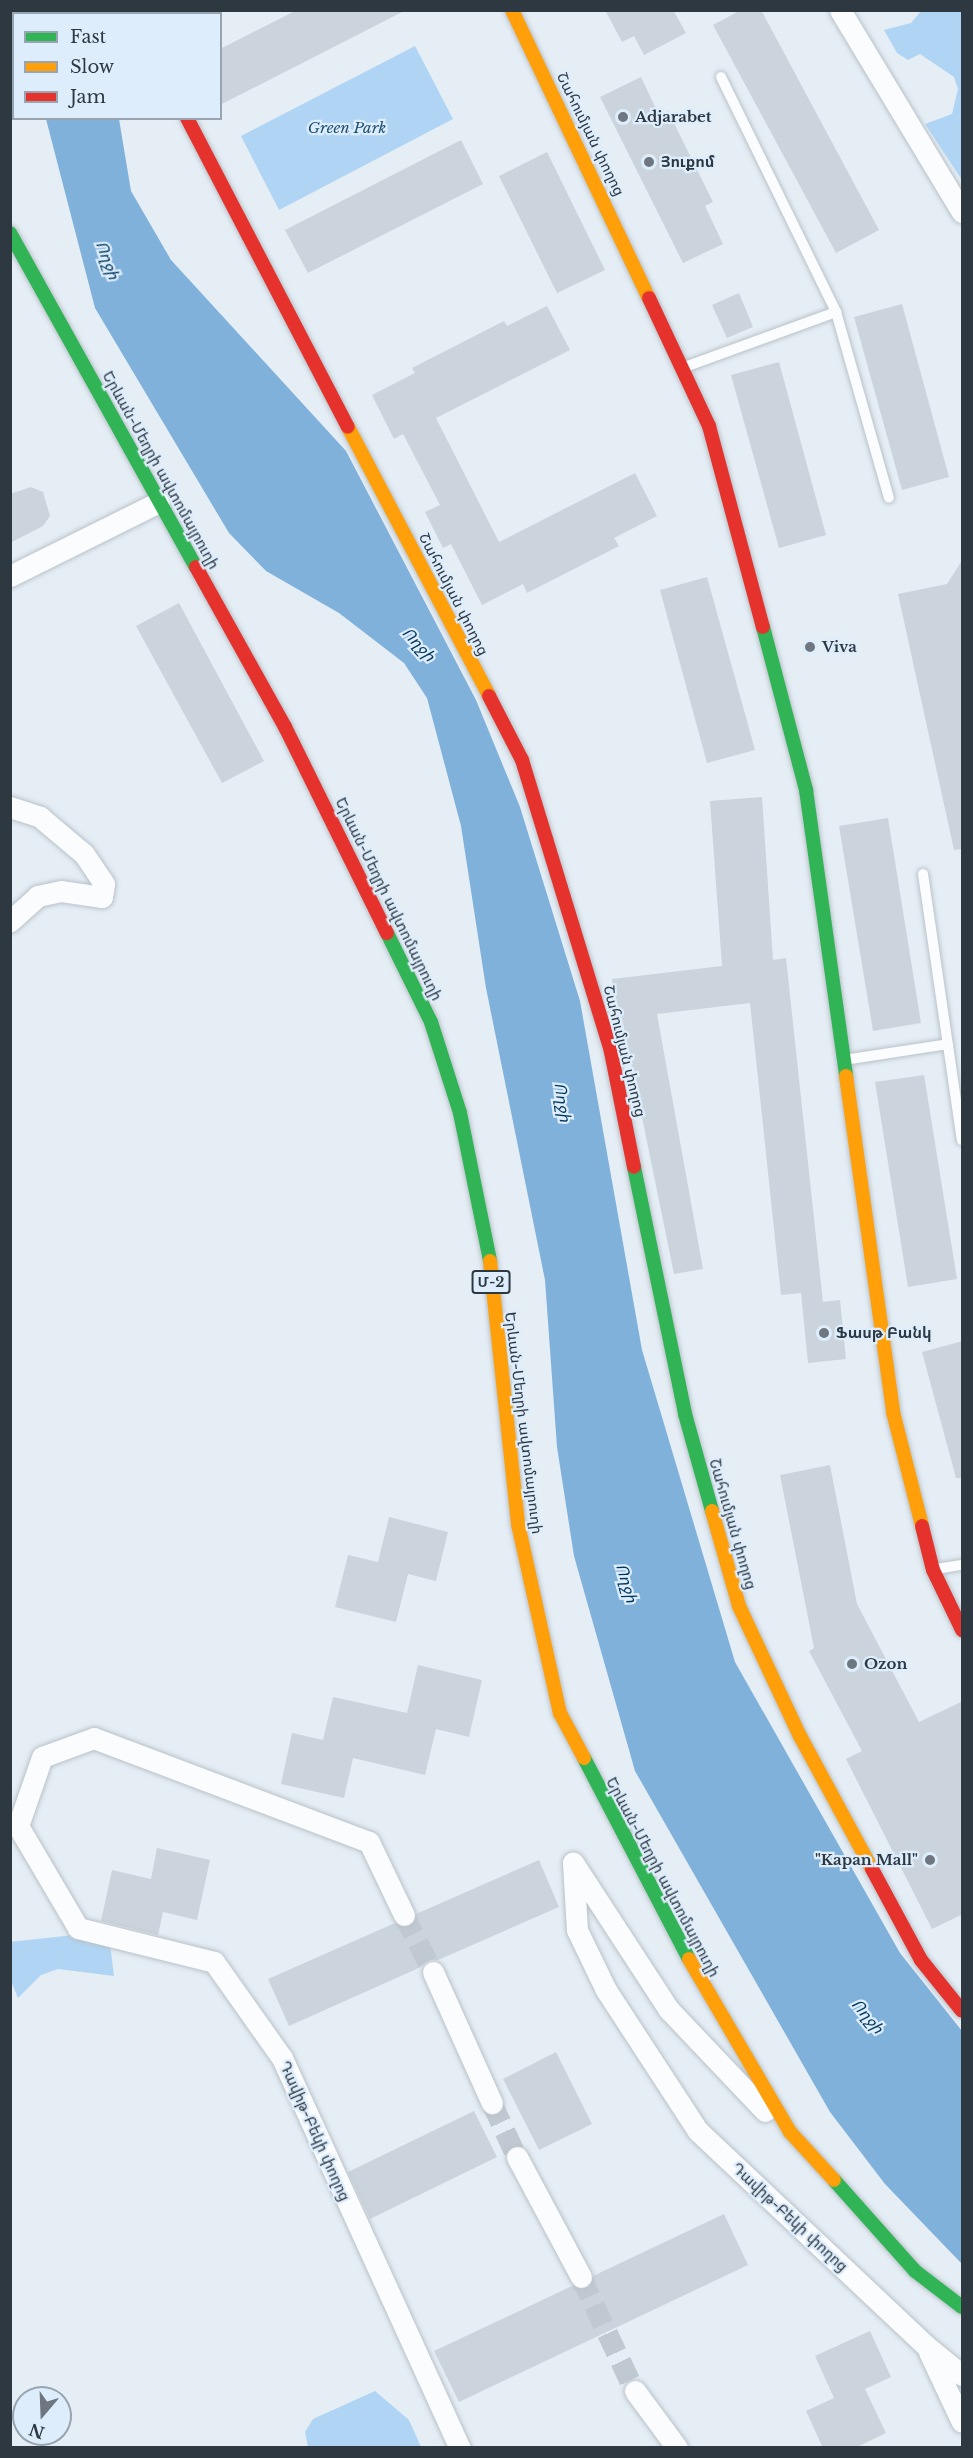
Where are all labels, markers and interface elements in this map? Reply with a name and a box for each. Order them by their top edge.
legend [12,12,222,120]
text: Fast [70,26,106,48]
text: Slow [70,56,114,78]
street label: Շահումյան փողոց [553,69,629,199]
text: Jam [70,86,106,108]
place label: Adjarabet [635,108,712,126]
marker: Adjarabet [616,110,630,124]
park label: Green Park [308,119,386,137]
place label: Յուքոմ [661,153,715,171]
marker: Յուքոմ [642,155,656,169]
water label: Ողջի [92,238,124,282]
street label: Երևան-Մեղրի ավտոմայրուղի [99,368,223,572]
street label: Շահումյան փողոց [415,530,493,658]
water label: Ողջի [399,623,439,665]
place label: Viva [822,638,857,656]
marker: Viva [803,640,817,654]
street label: Երևան-Մեղրի ավտոմայրուղի [332,794,446,1004]
street label: Շահումյան փողոց [600,983,650,1119]
water label: Ողջի [551,1081,575,1123]
road number: Մ-2 [472,1271,510,1293]
street label: Երևան-Մեղրի ավտոմայրուղի [501,1311,547,1535]
place label: Ֆասթ Բանկ [836,1324,932,1342]
marker: Ֆասթ Բանկ [817,1326,831,1340]
street label: Շահումյան փողոց [706,1457,760,1591]
water label: Ողջի [612,1561,642,1605]
place label: Ozon [864,1655,907,1673]
marker: Ozon [845,1657,859,1671]
street label: Երևան-Մեղրի ավտոմայրուղի [603,1774,723,1980]
place label: "Kapan Mall" [815,1851,918,1869]
marker: "Kapan Mall" [923,1853,937,1867]
water label: Ողջի [848,1995,888,2037]
street label: Դավիթ-Բեկի փողոց [276,2058,354,2204]
street label: Դավիթ-Բեկի փողոց [728,2159,852,2275]
north arrow [12,2386,72,2446]
text: N [26,2419,47,2443]

